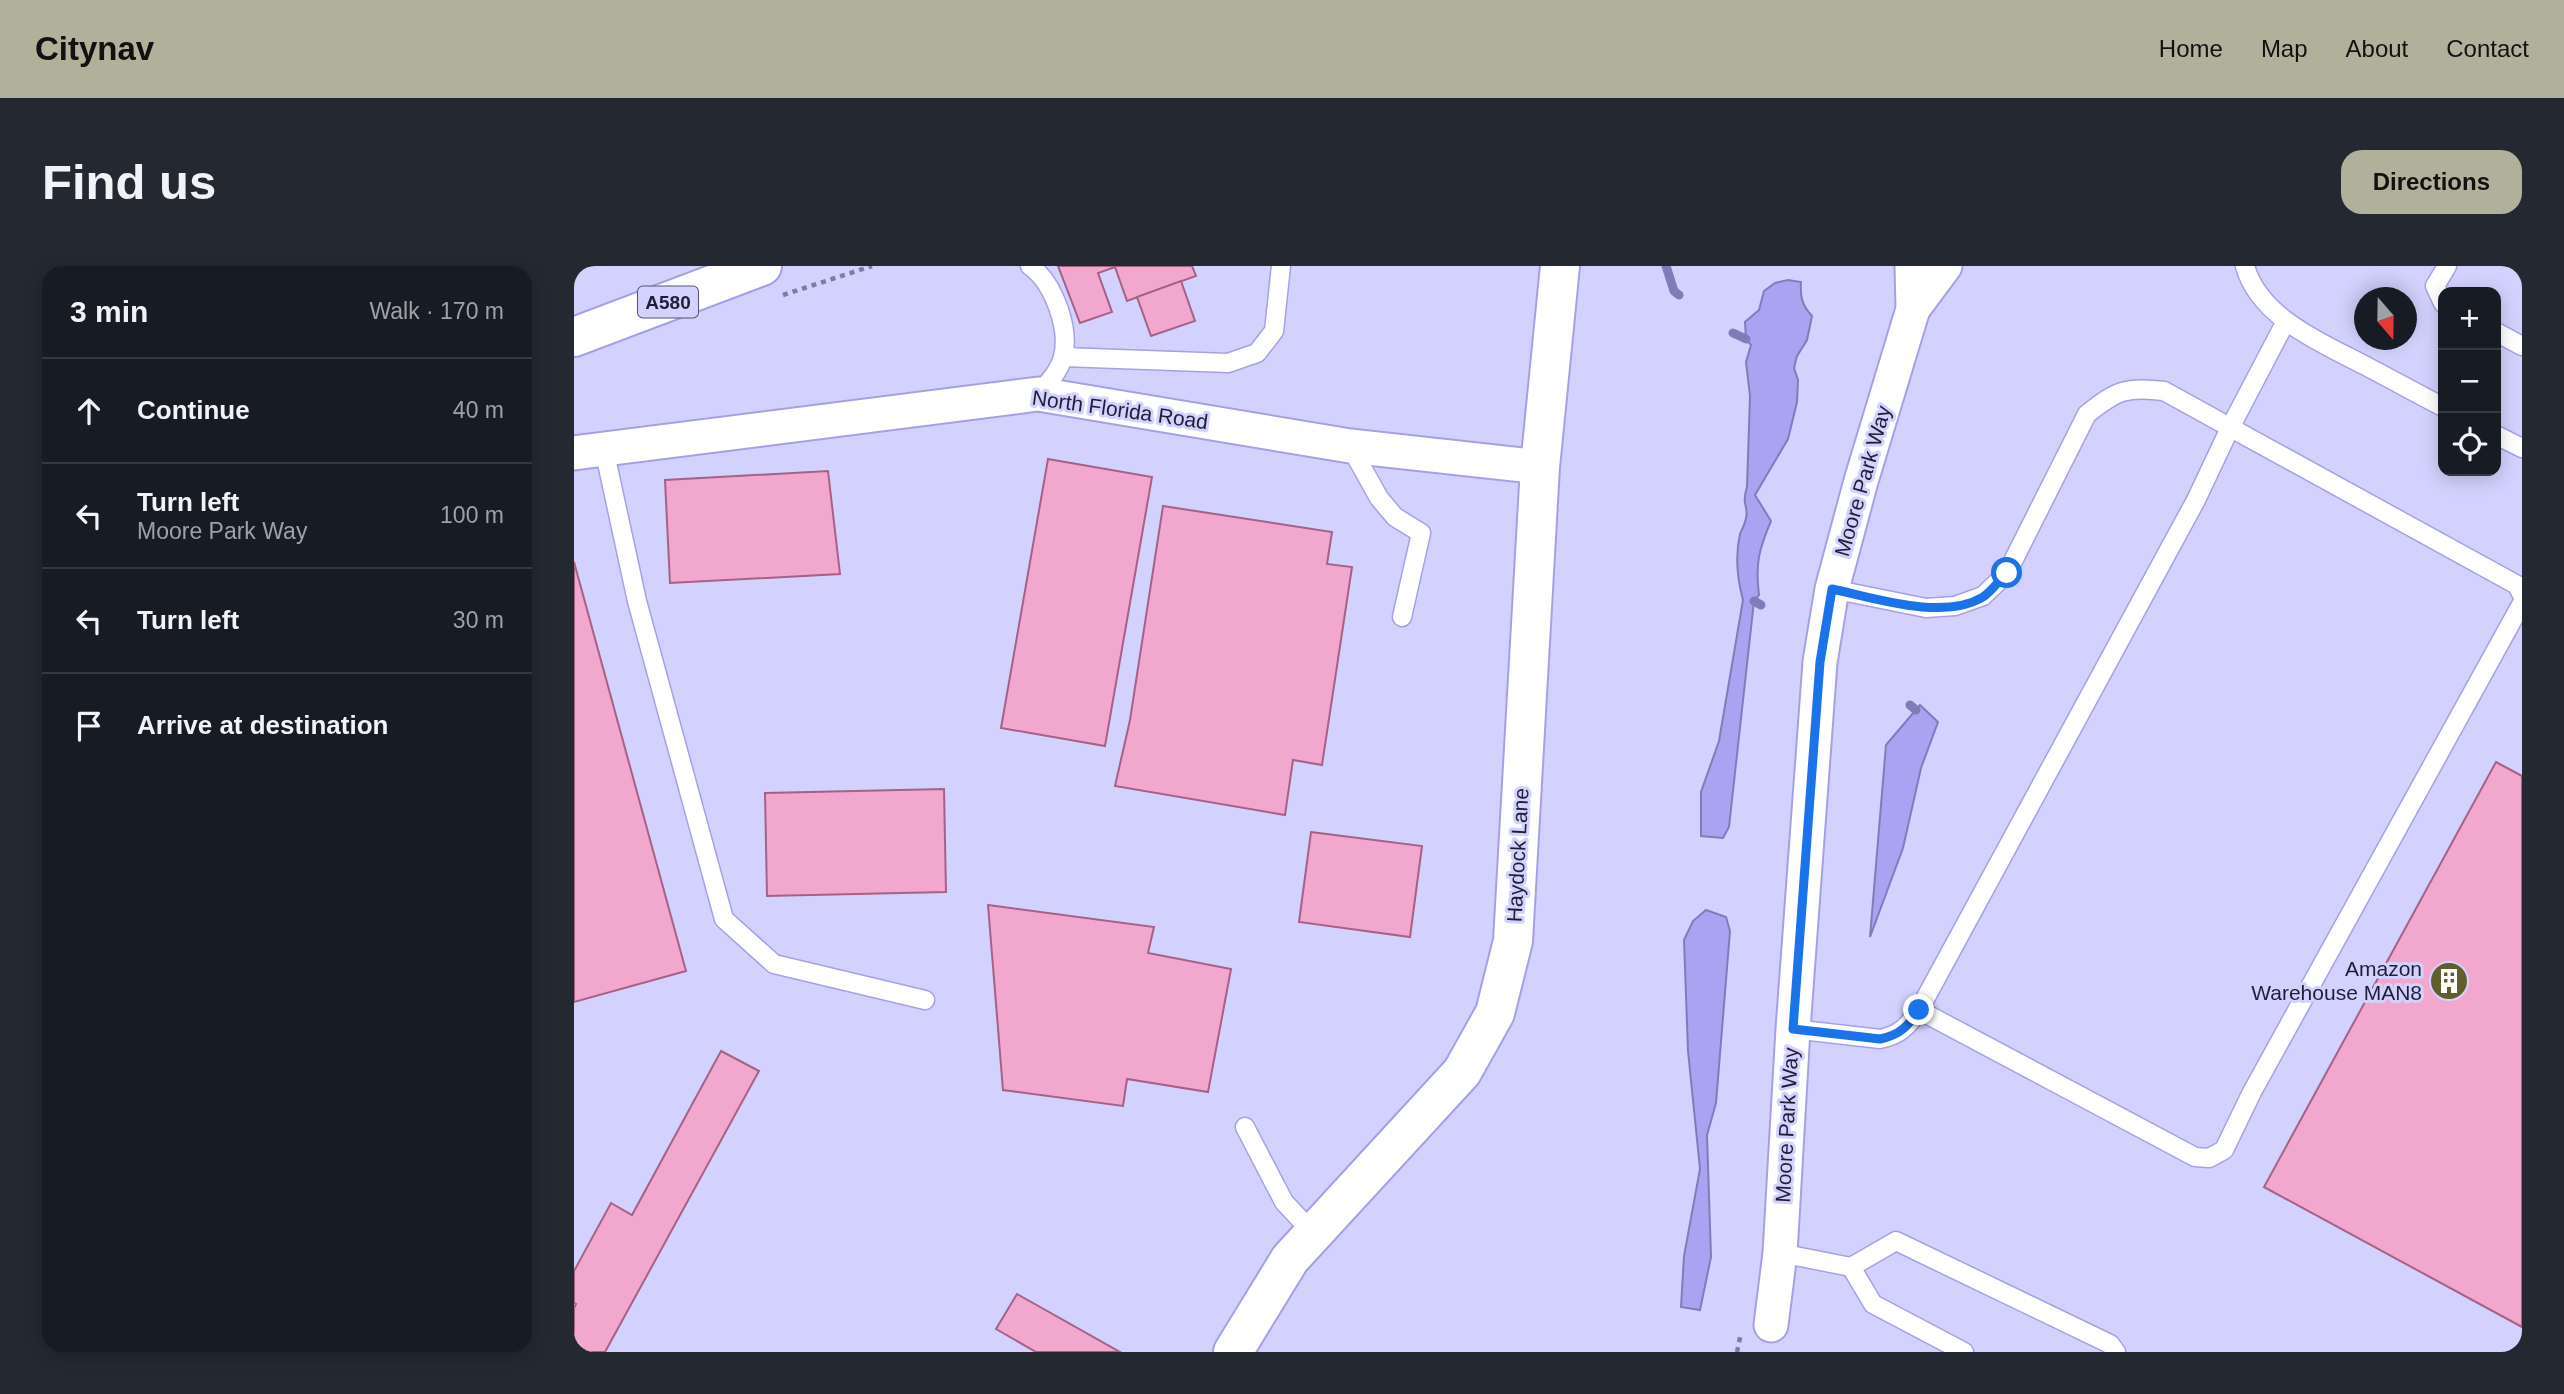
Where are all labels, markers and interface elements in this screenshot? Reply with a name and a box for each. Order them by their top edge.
text: Citynav [35,30,154,67]
text: Home [2159,35,2223,62]
text: Map [2261,35,2308,62]
text: About [2346,35,2408,62]
text: Contact [2446,35,2529,62]
button: Directions [2341,150,2522,214]
text: Find us [42,155,216,209]
road number: A580 [638,286,698,318]
north arrow [2354,287,2417,350]
map controls [2438,287,2501,476]
button: + [2438,287,2501,350]
text: 3 min [70,295,148,328]
text: Walk · 170 m [369,298,504,324]
button: − [2438,350,2501,413]
street label: North Florida Road [1031,386,1210,433]
icon: ahead [70,392,108,430]
text: Continue [137,395,250,425]
text: 40 m [453,397,504,423]
street label: Moore Park Way [1830,402,1895,559]
button: locate [2438,413,2501,476]
text: Turn left [137,487,239,517]
icon: left [70,497,108,535]
text: 100 m [440,502,504,528]
text: Moore Park Way [137,518,307,544]
route start [1991,557,2022,588]
icon: left [70,602,108,640]
text: Turn left [137,605,239,635]
text: 30 m [453,607,504,633]
icon: arrive [70,707,108,745]
text: Arrive at destination [137,710,388,740]
street label: Haydock Lane [1503,787,1532,923]
place label: Amazon Warehouse MAN8 [2251,957,2422,1004]
building icon: Amazon Warehouse MAN8 [2428,960,2470,1002]
route end [1903,994,1934,1025]
street label: Moore Park Way [1771,1046,1802,1203]

